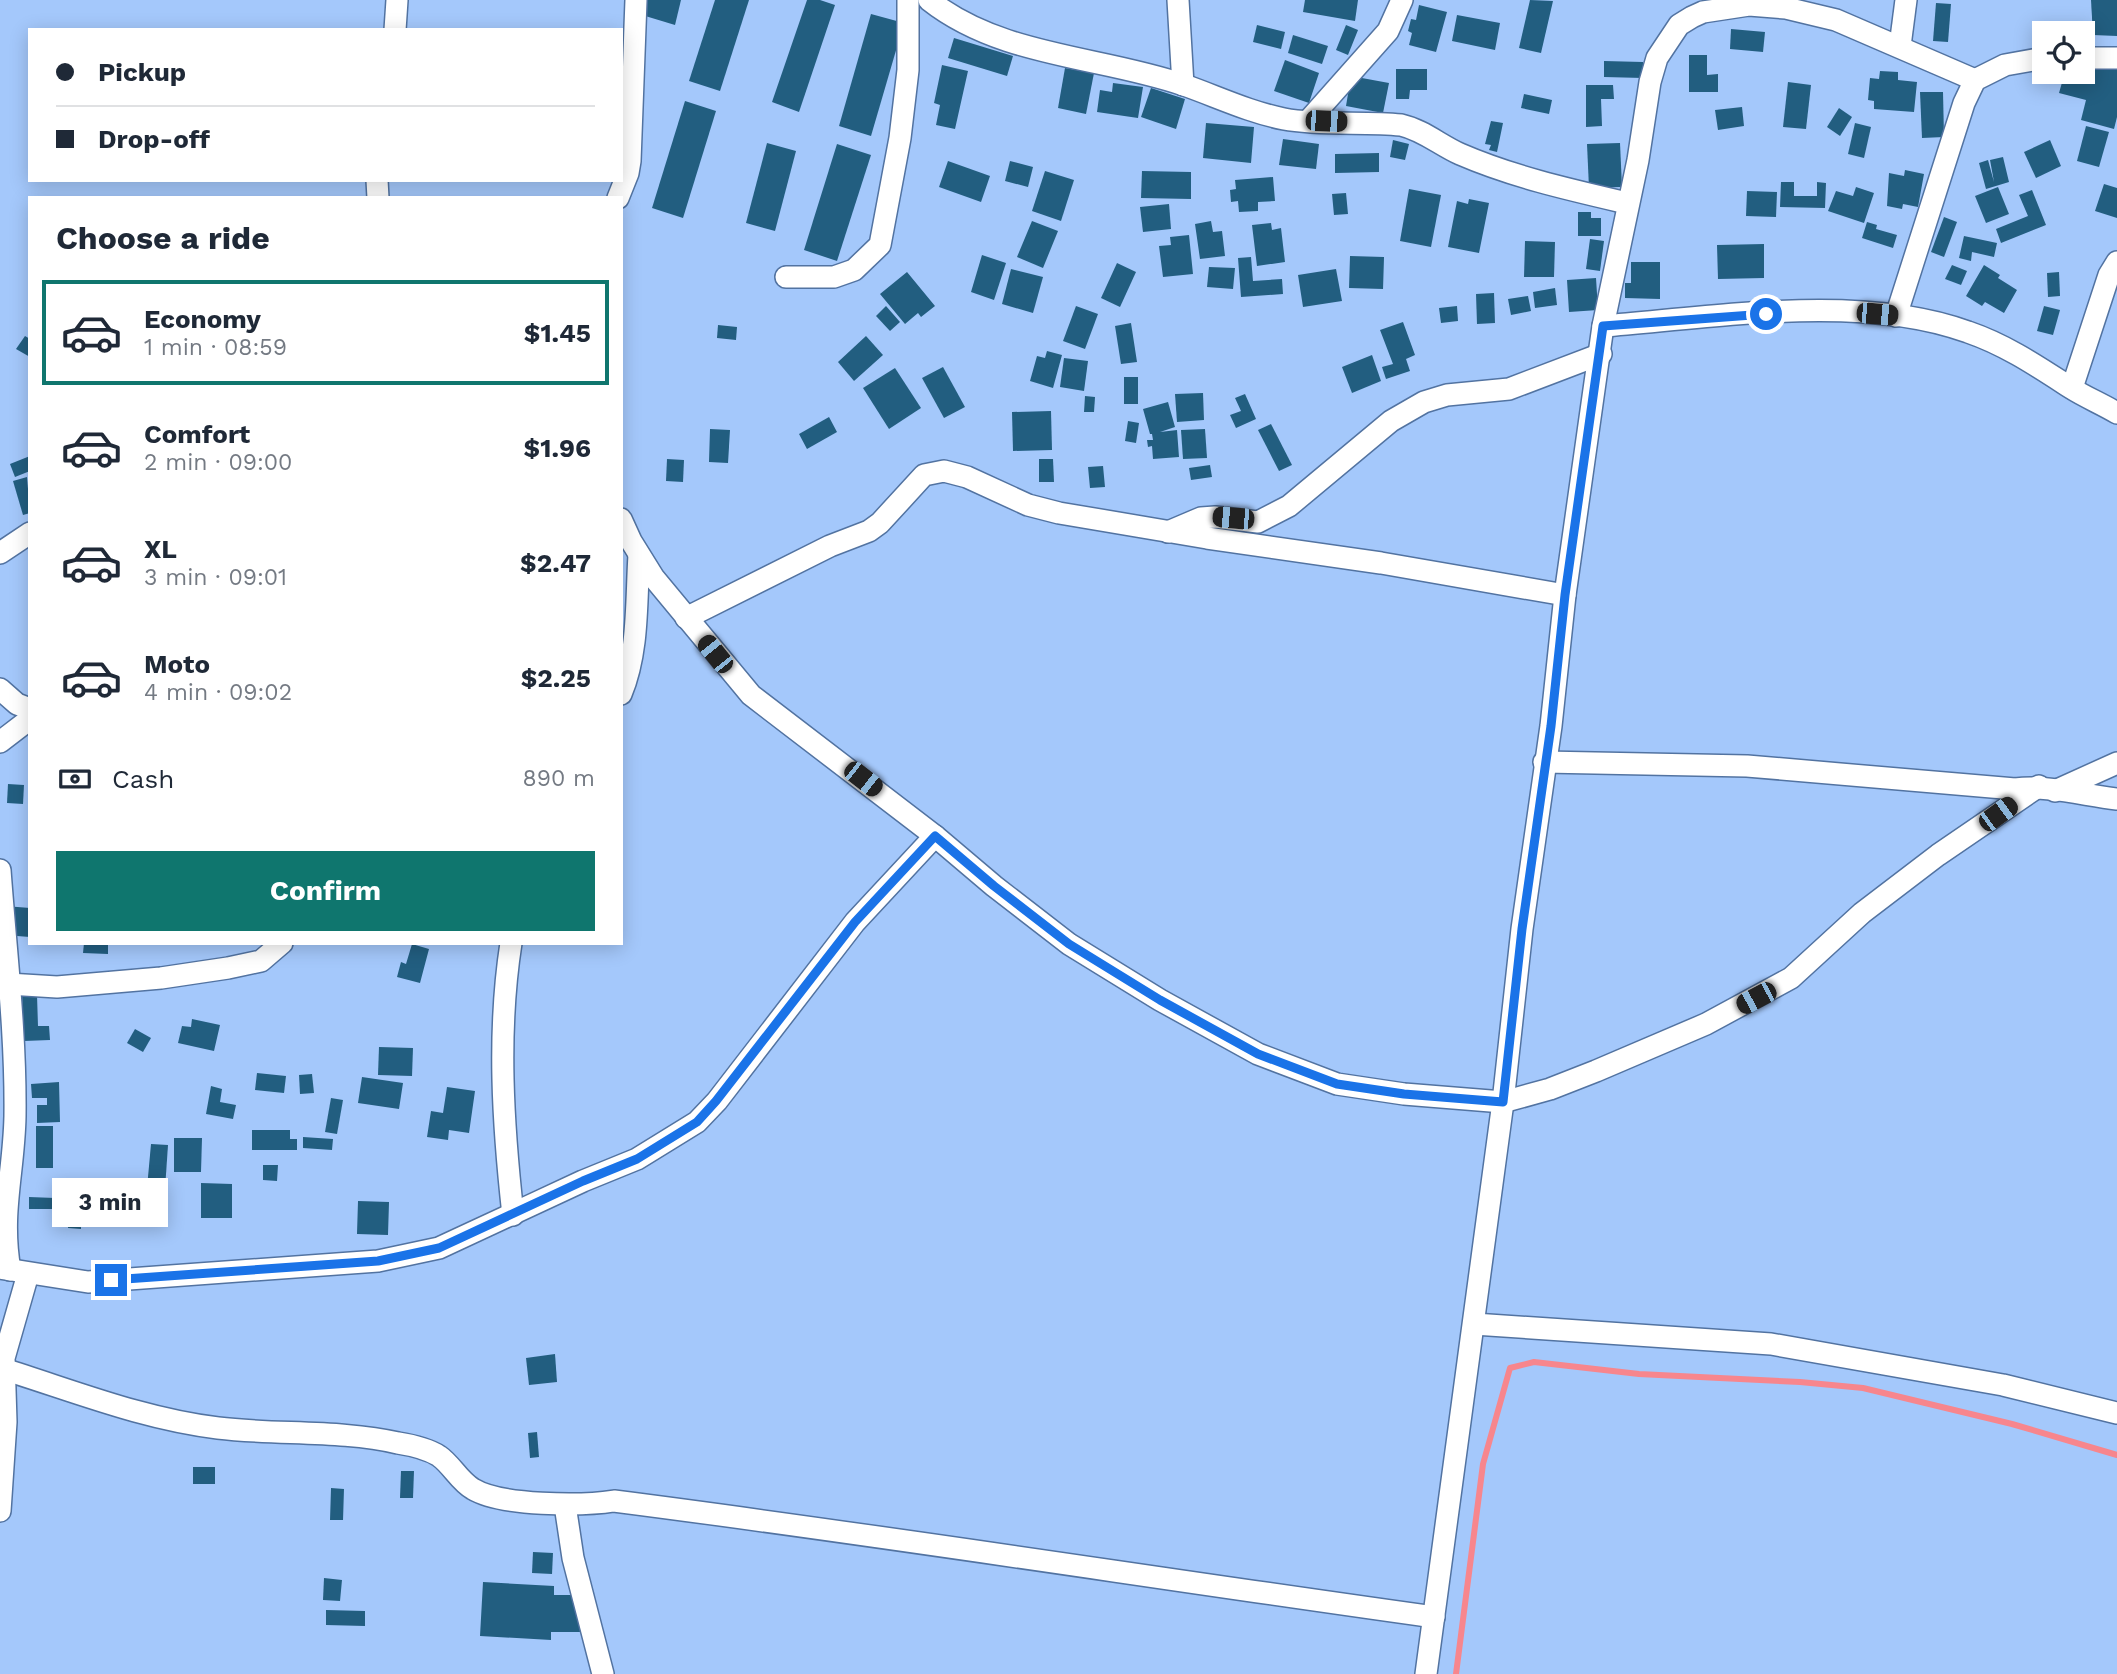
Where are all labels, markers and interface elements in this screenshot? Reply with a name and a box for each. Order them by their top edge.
map controls [2032,21,2095,84]
button: locate [2032,21,2095,84]
text: Pickup [98,57,186,87]
car [1305,110,1348,132]
text: Drop-off [98,124,210,154]
text: Choose a ride [56,219,270,257]
route start [1750,298,1782,330]
icon: car [60,301,123,364]
car [1856,302,1899,326]
text: Economy [144,304,261,334]
text: $1.45 [524,318,591,348]
text: 1 min · 08:59 [144,334,287,361]
icon: car [60,416,123,479]
text: Comfort [144,419,250,449]
text: $1.96 [524,433,591,463]
text: 2 min · 09:00 [144,449,292,476]
car [1212,506,1255,530]
icon: car [60,531,123,594]
text: XL [144,534,177,564]
text: $2.47 [520,548,591,578]
text: 3 min · 09:01 [144,564,287,591]
car [694,631,737,677]
icon: car [60,646,123,709]
text: Moto [144,649,210,679]
text: $2.25 [521,663,591,693]
text: 4 min · 09:02 [144,679,292,706]
car [840,758,887,800]
icon: cash [56,760,94,798]
text: Cash [112,764,174,794]
text: 890 m [523,765,595,792]
car [1975,793,2022,835]
button: Confirm [56,851,595,931]
car [1733,979,1780,1017]
callout: 3 min [53,1178,169,1228]
text: 3 min [79,1189,141,1216]
route end [95,1264,127,1296]

